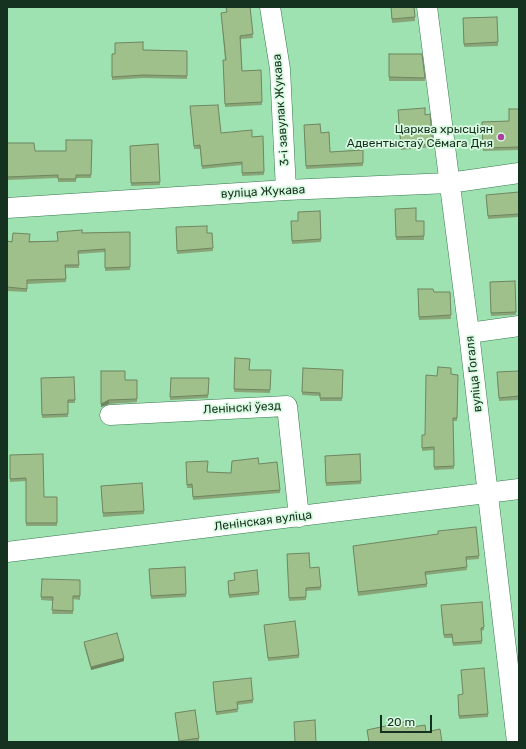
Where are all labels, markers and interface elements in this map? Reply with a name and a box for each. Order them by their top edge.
street label: 3-і завулак Жукава [270,53,292,167]
place label: Царква хрысціян Адвентыстаў Сёмага Дня [347,123,493,151]
marker: Царква хрысціян Адвентыстаў Сёмага Дня [496,132,506,142]
street label: вуліца Жукава [220,183,306,201]
street label: вуліца Гогаля [463,335,485,413]
street label: Ленінскі ўезд [203,399,281,417]
street label: Ленінская вуліца [213,508,313,534]
scale bar [382,707,434,733]
text: 20 m [387,715,415,729]

